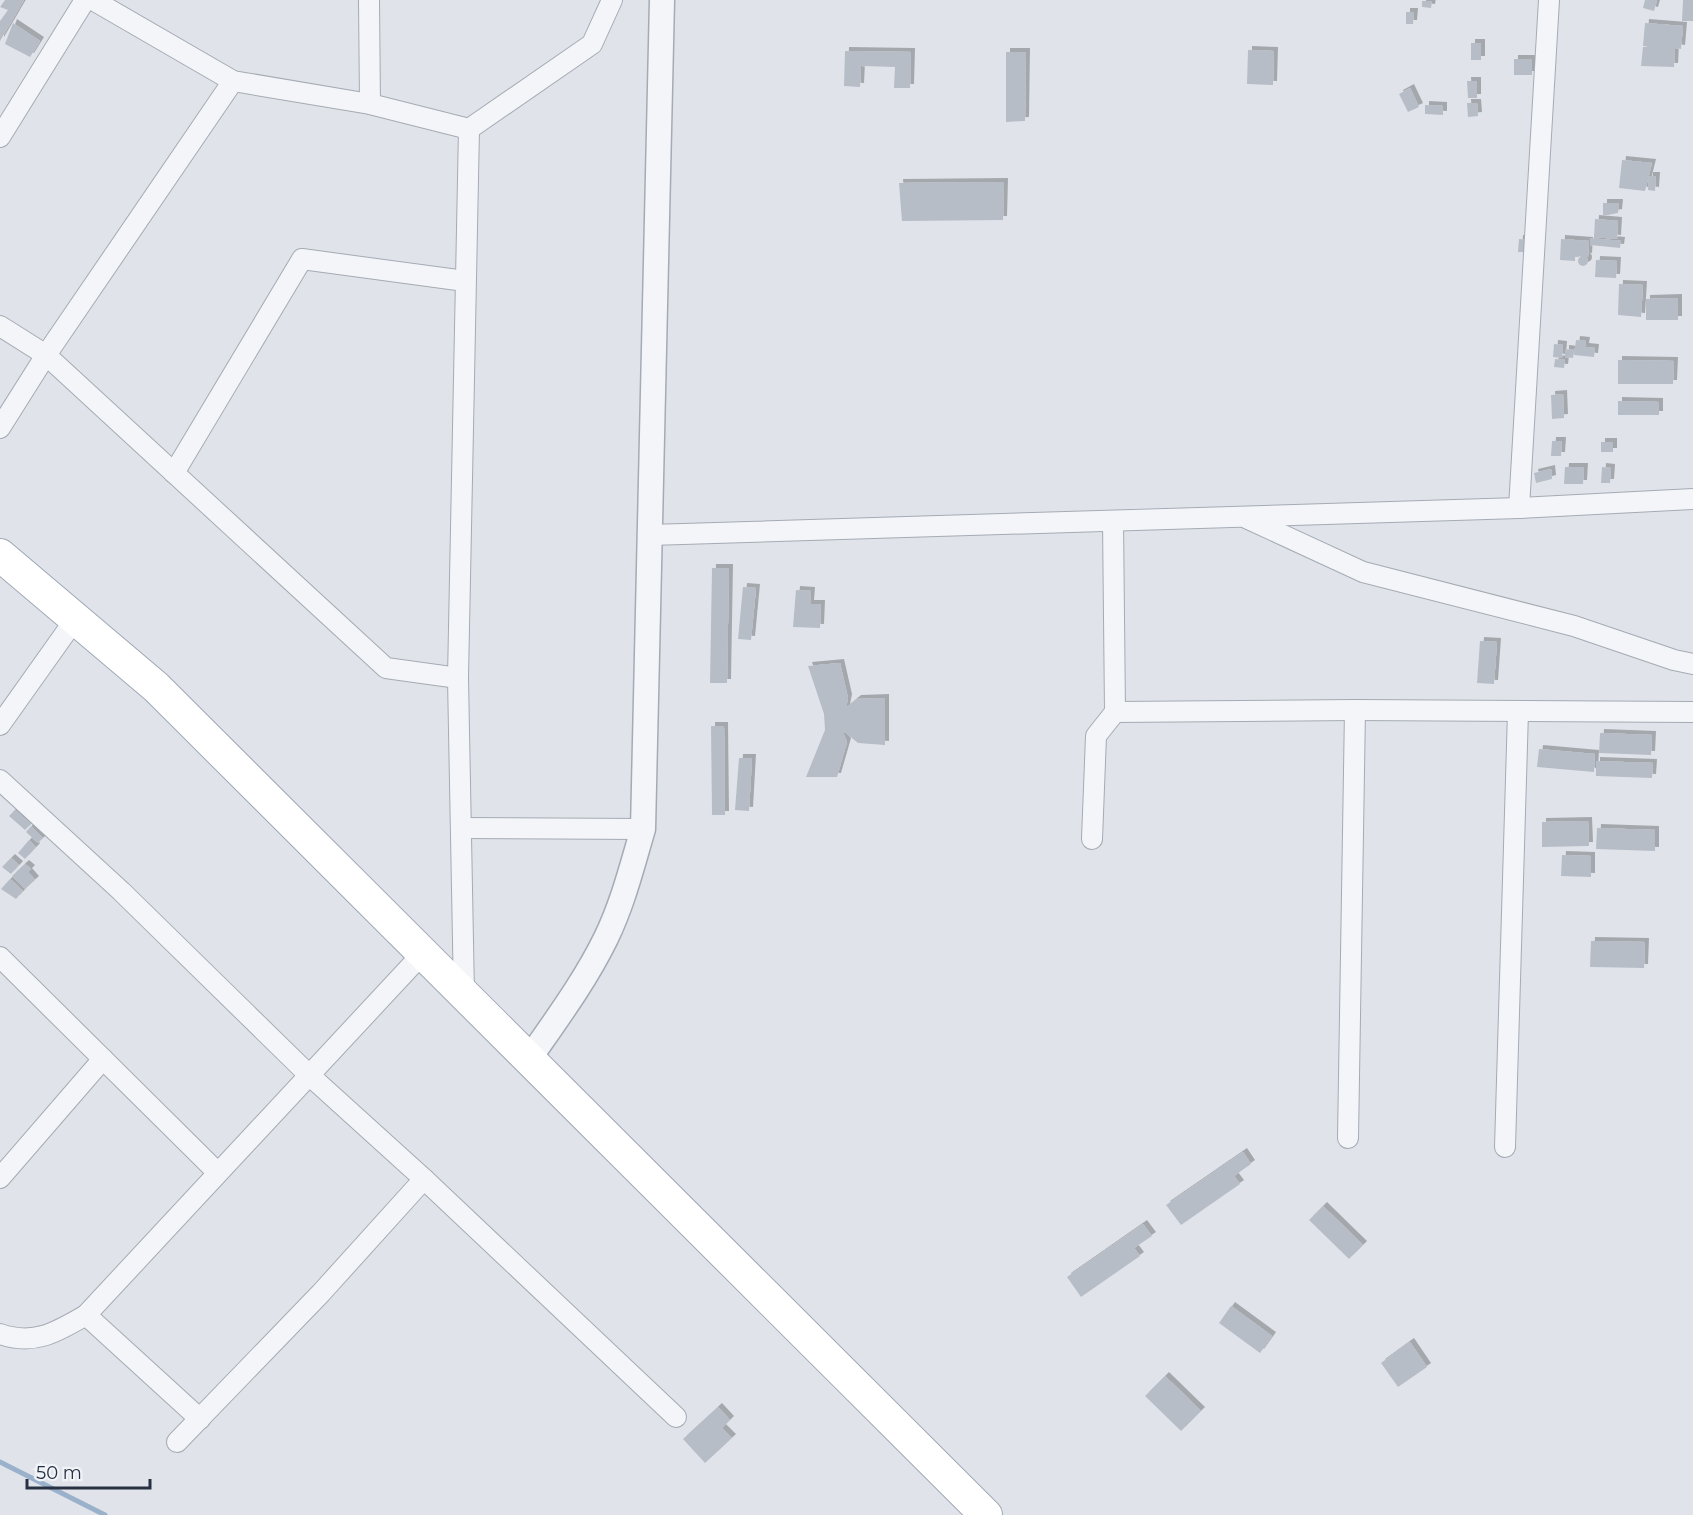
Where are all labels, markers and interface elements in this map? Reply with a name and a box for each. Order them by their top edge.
scale bar [27,1452,150,1490]
text: 50 m [36,1462,82,1484]

